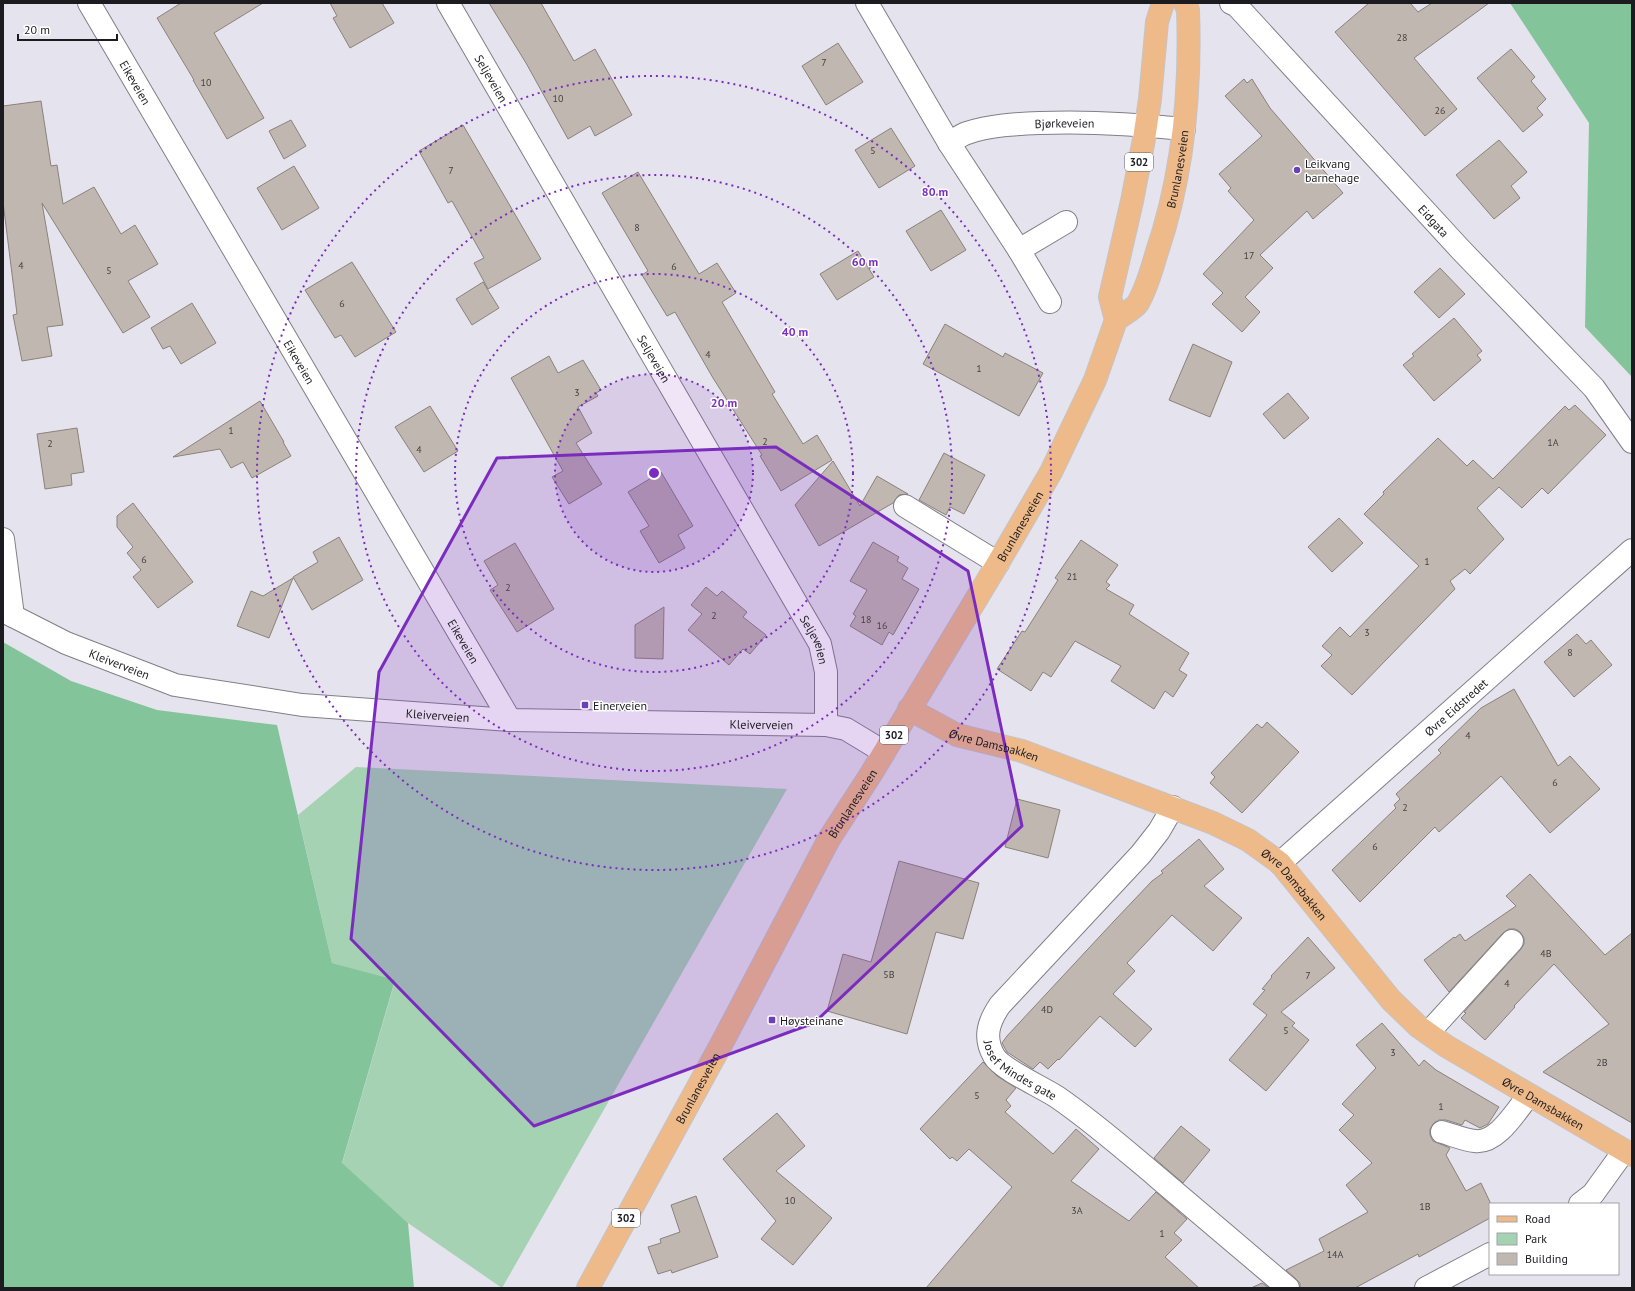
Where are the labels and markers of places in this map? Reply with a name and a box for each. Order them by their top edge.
place label: Leikvang barnehage [1305,156,1359,185]
marker: Leikvang barnehage [1292,165,1302,175]
centre of rings [647,466,661,480]
place label: Einerveien [593,698,647,713]
marker: Einerveien [580,700,590,710]
place label: Høysteinane [780,1013,843,1028]
marker: Høysteinane [767,1015,777,1025]

